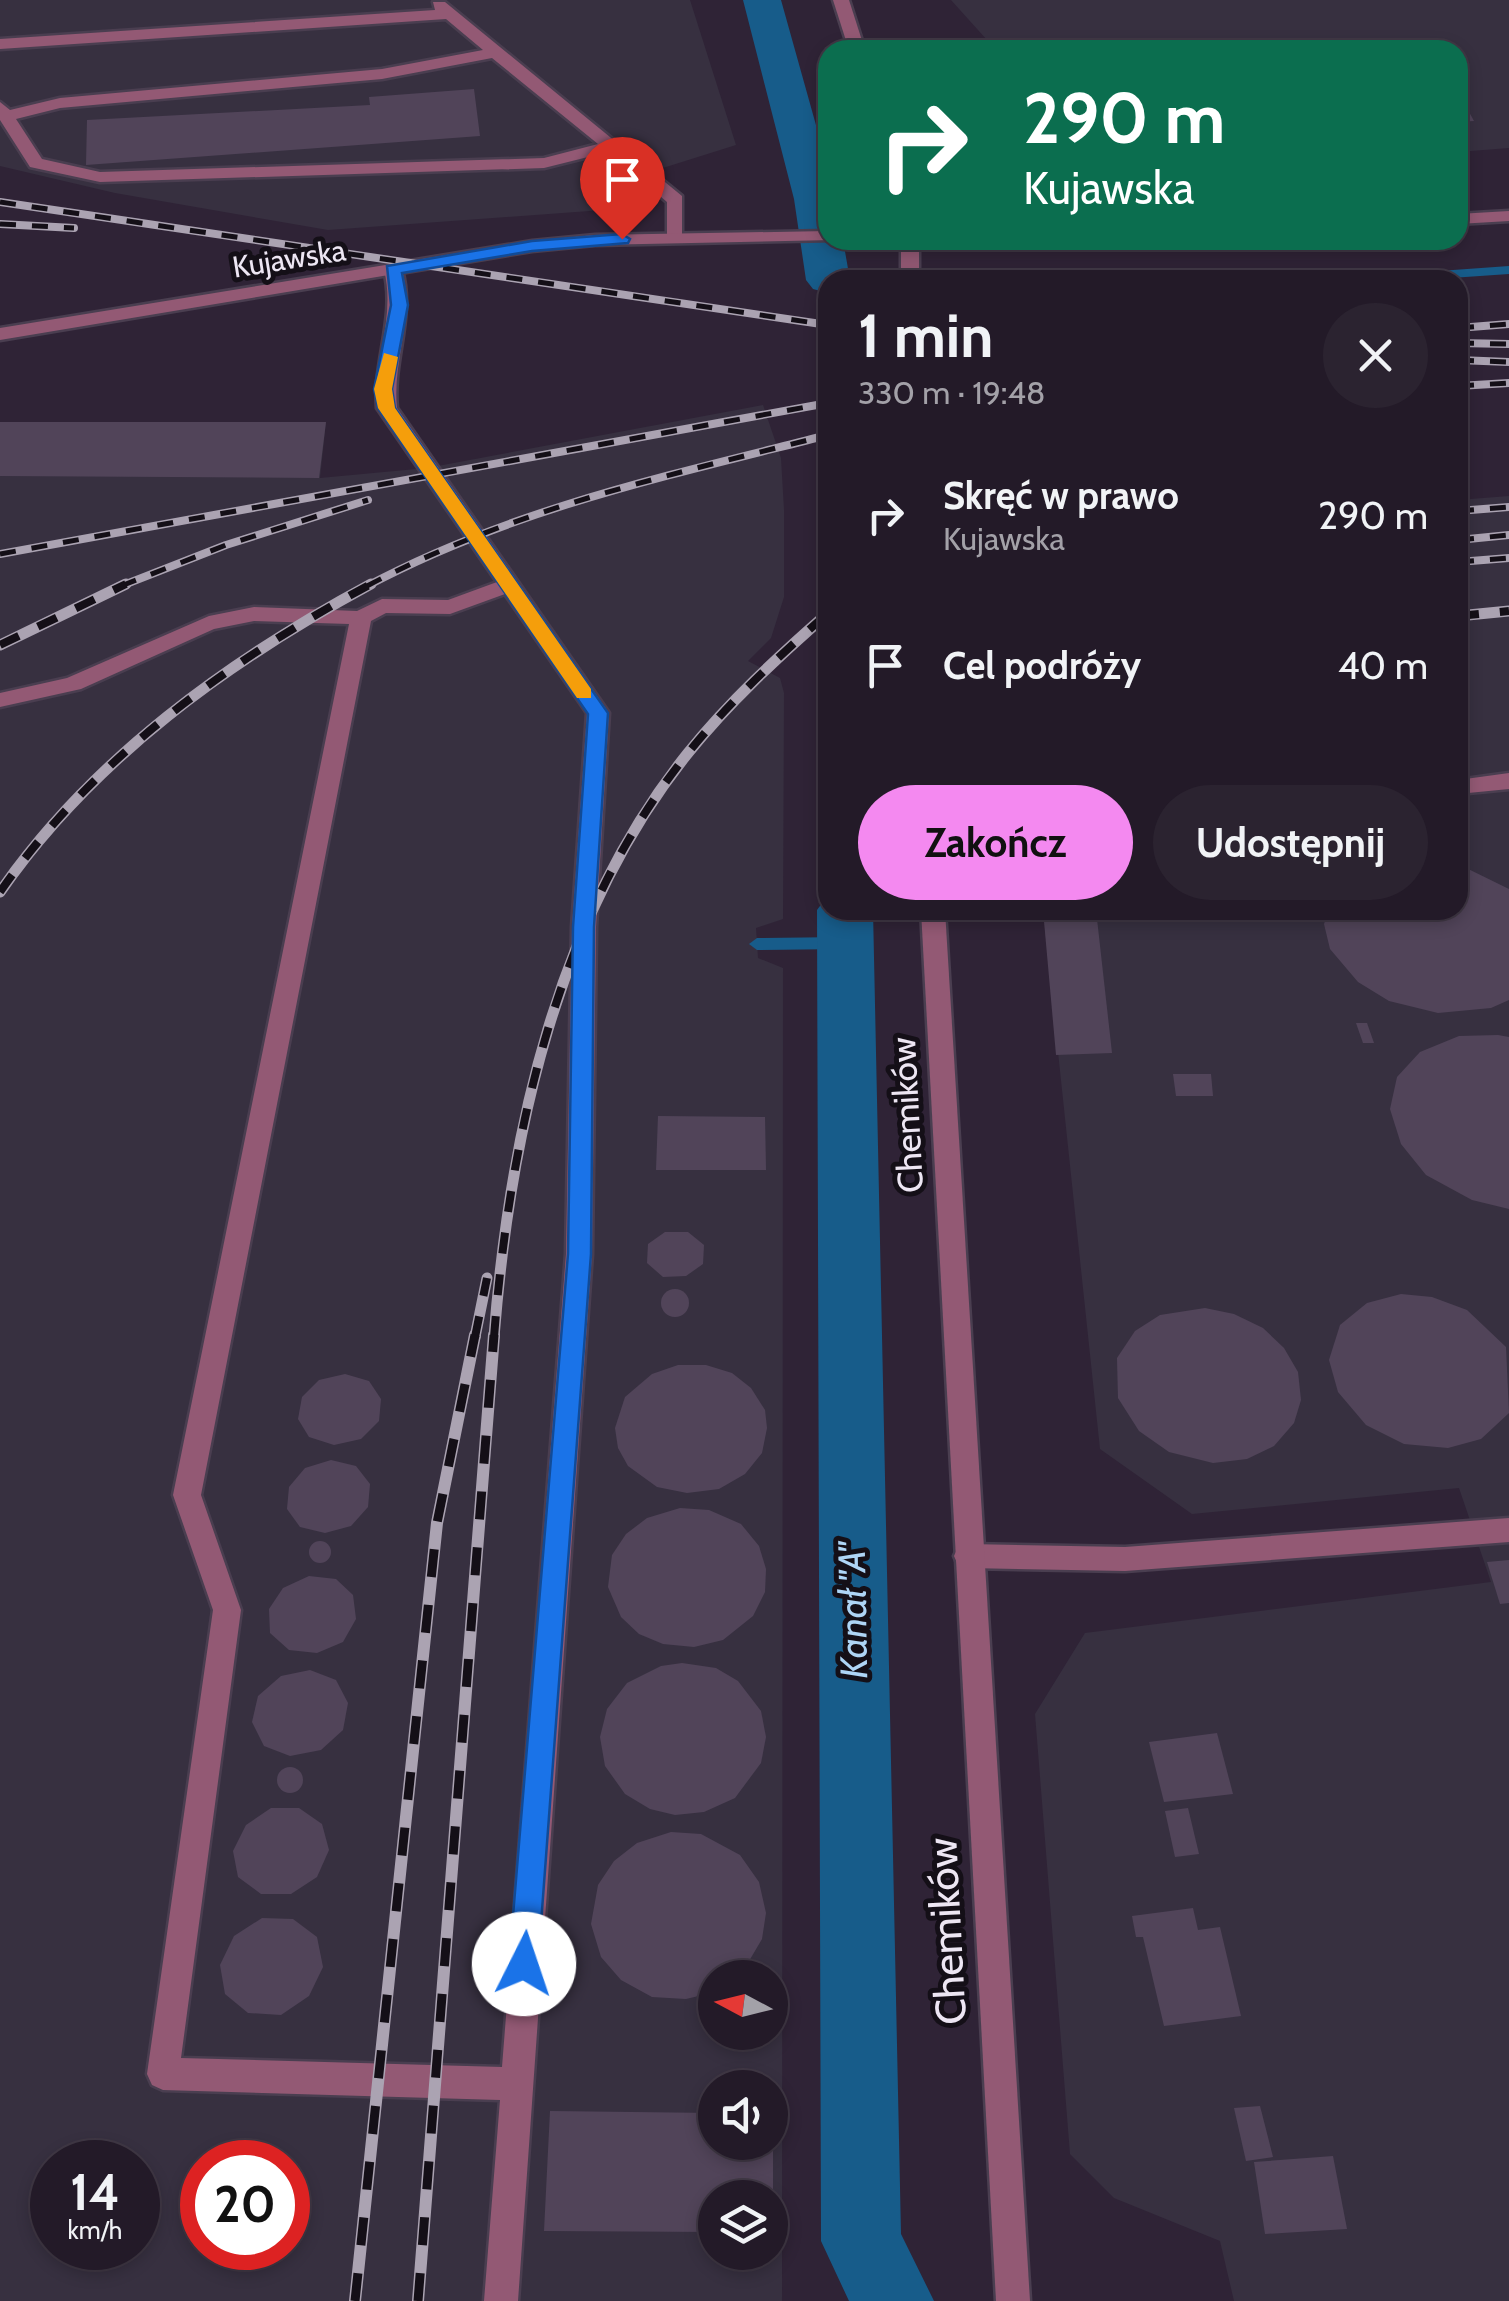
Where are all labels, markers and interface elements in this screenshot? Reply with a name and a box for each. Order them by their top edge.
text: 290 m [1023,75,1225,161]
icon: right [858,80,988,210]
pin [580,137,665,240]
icon: arrive [595,152,650,207]
text: Kujawska [1023,161,1194,215]
street label: Kujawska [230,231,349,286]
text: 1 min [858,299,993,372]
button: close [1323,303,1428,408]
text: 330 m · 19:48 [858,373,1045,412]
text: Skręć w prawo [943,472,1179,519]
icon: right [858,488,913,543]
text: 290 m [1318,492,1428,539]
text: Kujawska [943,519,1065,558]
icon: arrive [858,638,913,693]
text: Cel podróży [943,642,1141,689]
text: 40 m [1338,642,1428,689]
button: Zakończ [858,785,1133,900]
button: Udostępnij [1153,785,1428,900]
street label: Chemików [881,1036,932,1194]
water label: Kanał "A" [828,1540,877,1679]
street label: Chemików [915,1836,977,2026]
position arrow [472,1912,576,2016]
north arrow [698,1960,788,2050]
map controls [698,1960,788,2270]
button: sound [698,2070,788,2160]
speed limit sign: 20 [180,2140,310,2270]
text: 14 [70,2162,120,2223]
button: layers [698,2180,788,2270]
text: km/h [68,2215,122,2245]

